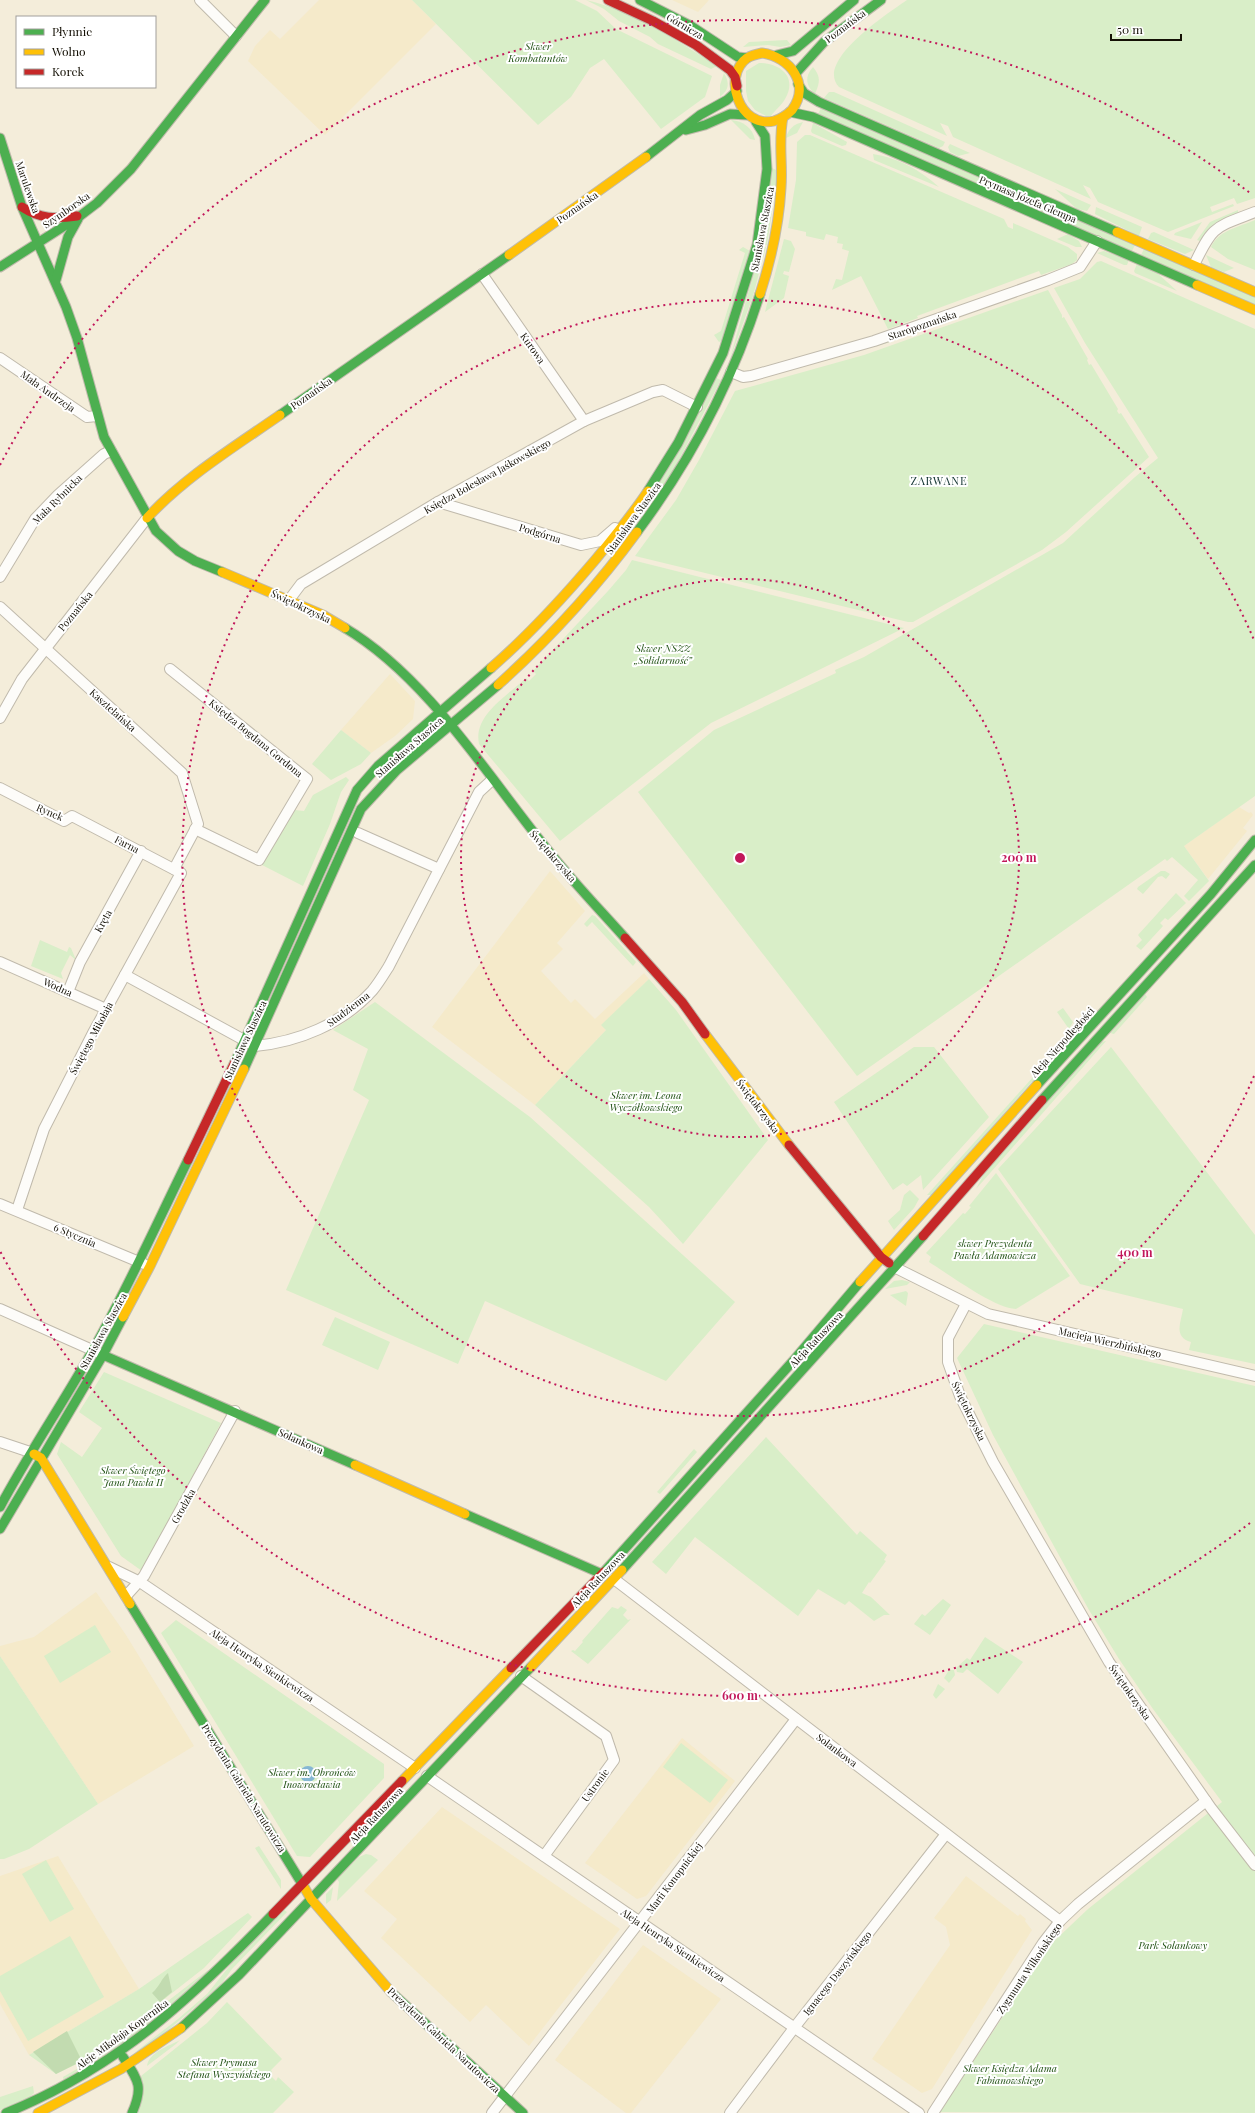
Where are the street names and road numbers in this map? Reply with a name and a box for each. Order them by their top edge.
street label: Poznańska [822,6,868,46]
street label: Górnicza [664,10,706,42]
street label: Marulewska [13,159,43,215]
street label: Prymasa Józefa Glempa [977,172,1079,226]
street label: Stanisława Staszica [747,185,777,273]
street label: Poznańska [553,188,601,226]
street label: Szymborska [40,189,92,231]
street label: Staropoznańska [886,307,958,343]
street label: Kurowa [517,330,549,366]
street label: Mała Andrzeja [18,367,78,415]
street label: Poznańska [287,374,335,412]
street label: Księdza Bolesława Jaśkowskiego [421,435,553,517]
street label: Mała Rybnicka [29,471,85,527]
street label: Stanisława Staszica [602,479,664,557]
street label: Podgórna [517,520,563,546]
street label: Świętokrzyska [269,586,333,626]
street label: Poznańska [55,588,95,634]
street label: Kasztelańska [87,685,139,735]
street label: Księdza Bogdana Gordona [206,696,306,780]
street label: Stanisława Staszica [372,713,446,780]
street label: Rynek [34,800,66,824]
street label: Świętokrzyska [527,827,579,885]
street label: Farna [112,832,142,856]
street label: Kręta [91,907,115,935]
street label: Wodna [40,974,75,1000]
street label: Studzienna [324,988,372,1030]
street label: Stanisława Staszica [220,998,270,1082]
street label: Świętego Mikołaja [66,999,116,1077]
street label: Aleja Niepodległości [1026,1004,1097,1081]
street label: Świętokrzyska [733,1076,783,1136]
street label: 6 Stycznia [52,1220,98,1250]
street label: Stanisława Staszica [76,1290,130,1372]
street label: Aleja Ratuszowa [786,1308,846,1371]
street label: Macieja Wierzbińskiego [1057,1323,1163,1361]
street label: Świętokrzyska [949,1379,989,1443]
street label: Solankowa [276,1425,326,1457]
street label: Grodzka [168,1486,198,1526]
street label: Aleja Ratuszowa [568,1548,628,1611]
street label: Aleja Henryka Sienkiewicza [206,1624,317,1705]
street label: Świętokrzyska [1106,1662,1154,1722]
street label: Prezydenta Gabriela Narutowicza [199,1721,289,1855]
street label: Solankowa [814,1730,860,1770]
street label: Ustronie [578,1765,612,1805]
street label: Aleja Ratuszowa [346,1784,406,1847]
street label: Marii Konopnickiej [643,1840,705,1916]
street label: Aleja Henryka Sienkiewicza [617,1904,728,1985]
street label: Zygmunta Wilkońskiego [993,1919,1065,2016]
street label: Ignacego Daszyńskiego [800,1927,875,2018]
street label: Prezydenta Gabriela Narutowicza [385,1984,503,2096]
street label: Aleje Mikołaja Kopernika [72,1996,171,2073]

